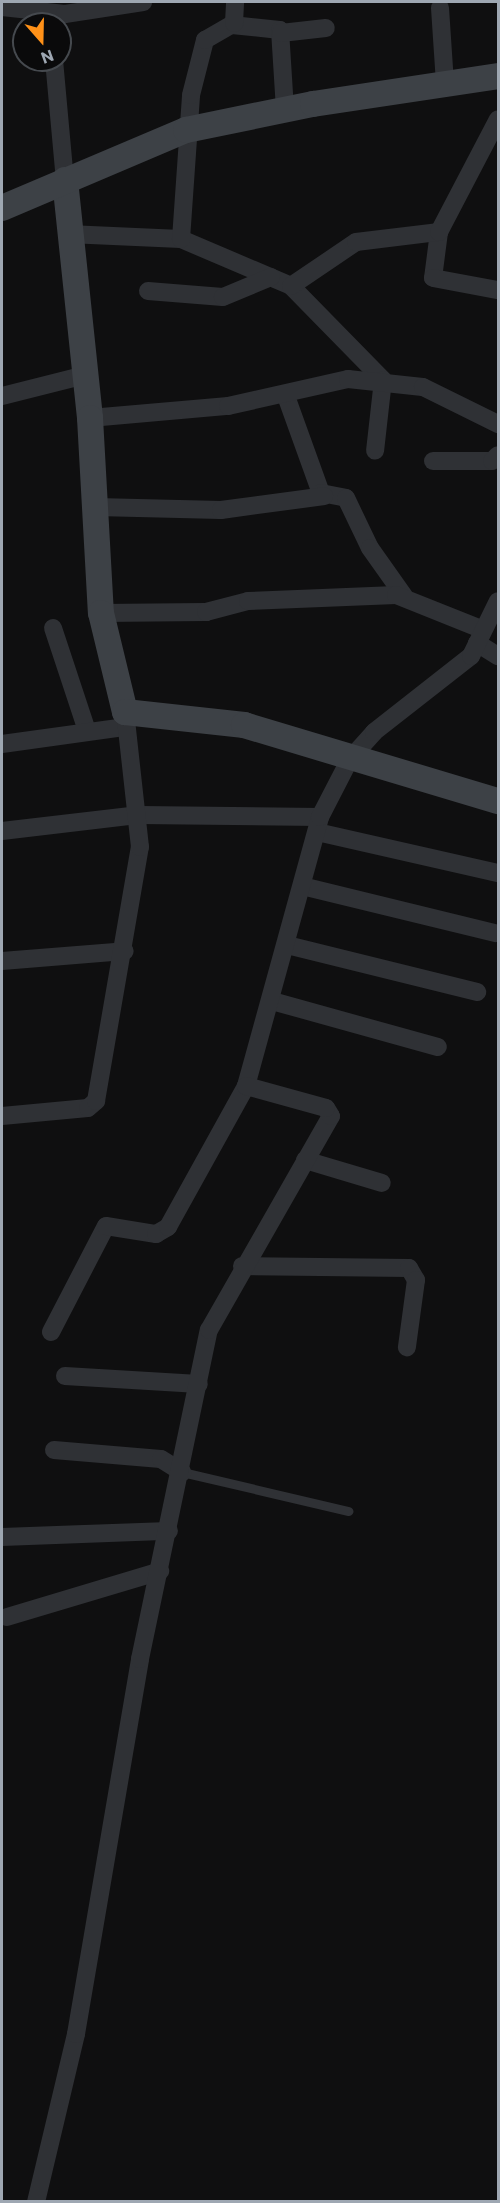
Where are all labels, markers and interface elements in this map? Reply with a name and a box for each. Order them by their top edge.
north arrow [12,12,72,72]
text: N [39,47,57,68]

